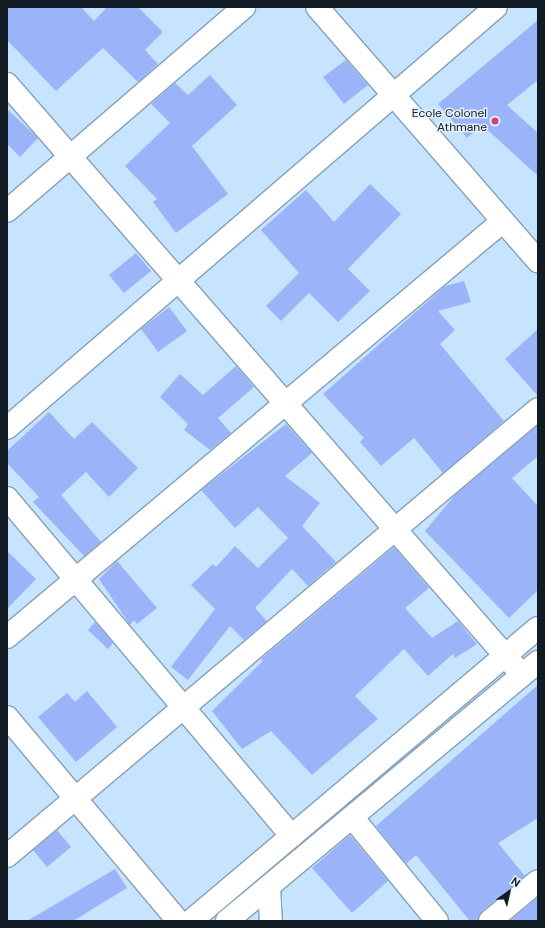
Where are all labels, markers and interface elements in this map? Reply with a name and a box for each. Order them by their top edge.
place label: Ecole Colonel Athmane [412,107,487,135]
marker: Ecole Colonel Athmane [490,116,500,126]
north arrow [489,872,529,912]
text: N [508,874,523,890]

